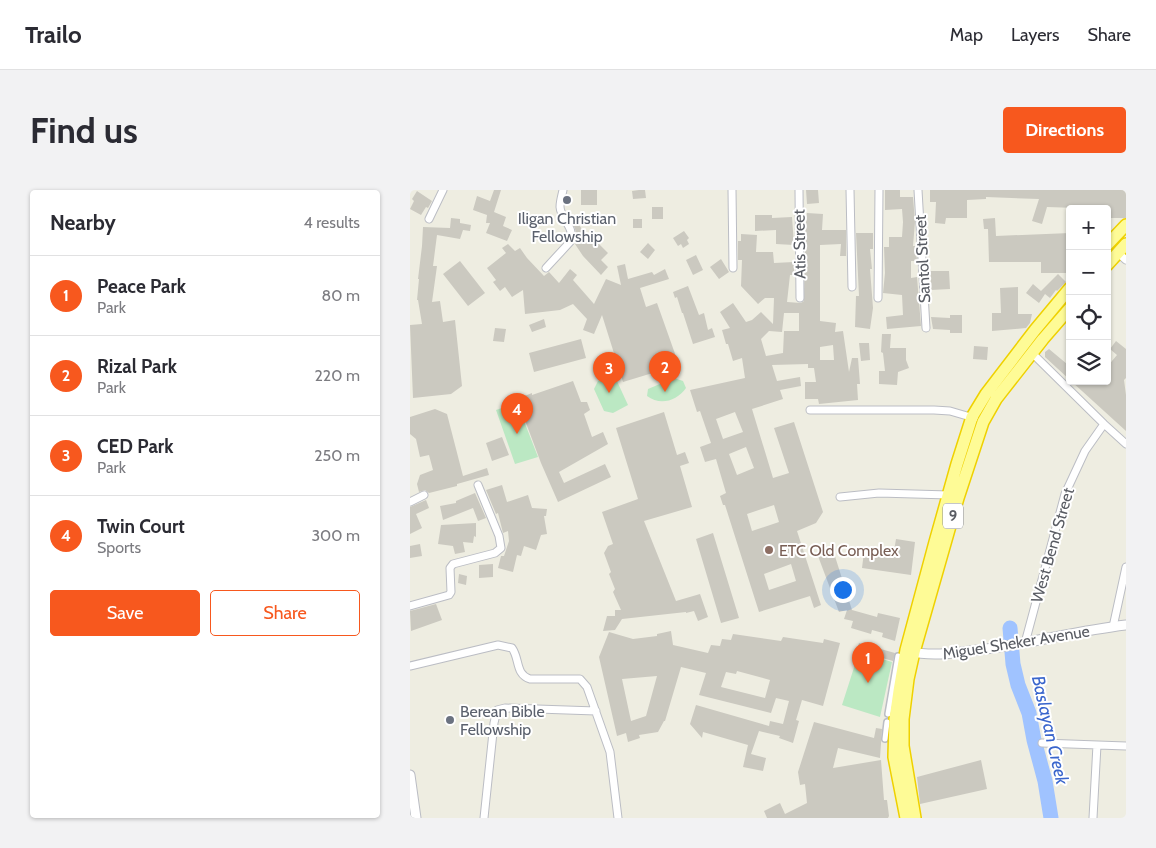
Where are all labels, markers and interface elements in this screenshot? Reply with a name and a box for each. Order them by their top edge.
text: Trailo [25,20,82,49]
text: Map [950,24,983,46]
text: Layers [1011,24,1060,46]
text: Share [1088,24,1131,46]
button: Directions [1003,107,1126,153]
text: Find us [30,109,138,152]
marker: Iligan Christian Fellowship [561,194,573,206]
map controls [1066,205,1111,385]
button: + [1066,205,1111,250]
street label: Atis Street [789,208,810,279]
place label: Iligan Christian Fellowship [518,209,616,246]
text: Nearby [50,210,116,235]
text: 4 results [303,213,360,232]
street label: Santol Street [911,214,934,304]
button: − [1066,250,1111,295]
text: Peace Park [97,275,186,298]
text: 1 [63,286,69,305]
text: 80 m [322,286,360,305]
button: locate [1066,295,1111,340]
text: Park [97,298,126,317]
button: layers [1066,340,1111,385]
pin: 2 [649,351,681,392]
pin: 3 [593,352,625,393]
text: Rizal Park [97,355,177,378]
text: 2 [62,366,70,385]
text: 220 m [314,366,360,385]
text: Park [97,378,126,397]
pin: 4 [501,393,533,434]
text: CED Park [97,435,173,458]
text: 3 [62,446,70,465]
text: 250 m [314,446,360,465]
text: Park [97,458,126,477]
street label: West Bend Street [1027,485,1078,605]
road number: 9 [943,504,963,528]
text: Twin Court [97,515,185,538]
text: 4 [61,526,71,545]
text: 300 m [311,526,360,545]
text: Sports [97,538,141,557]
place label: ETC Old Complex [779,541,899,560]
marker: ETC Old Complex [763,544,775,556]
your location [830,577,856,603]
button: Save [50,590,200,636]
button: Share [210,590,360,636]
street label: Miguel Sheker Avenue [941,621,1091,664]
pin: 1 [852,642,884,683]
water label: Baslayan Creek [1027,673,1074,788]
place label: Berean Bible Fellowship [460,702,545,739]
marker: Berean Bible Fellowship [444,714,456,726]

